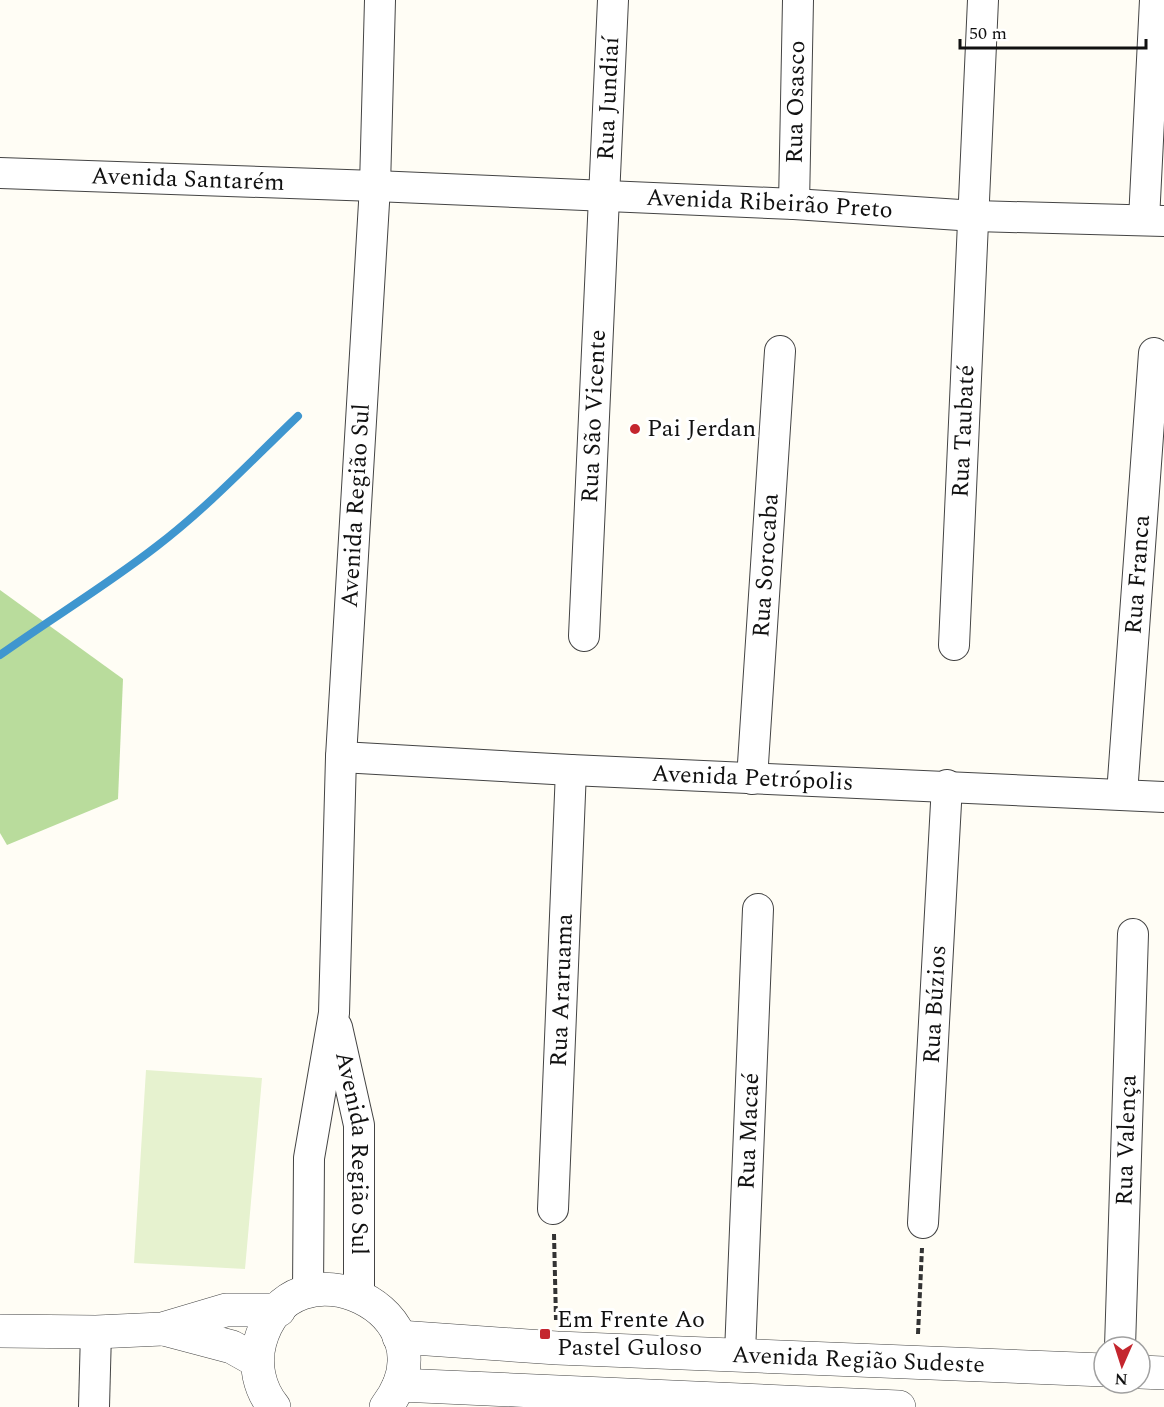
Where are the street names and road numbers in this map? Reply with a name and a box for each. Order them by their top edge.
street label: Rua Jundiaí [588,34,629,161]
street label: Rua Osasco [777,40,815,164]
street label: Avenida Santarém [90,158,285,201]
street label: Avenida Ribeirão Preto [645,180,894,229]
street label: Rua São Vicente [572,329,616,504]
street label: Rua Taubaté [943,364,985,498]
street label: Avenida Região Sul [332,402,380,609]
street label: Rua Sorocaba [743,492,789,639]
street label: Rua Franca [1116,513,1160,636]
street label: Avenida Petrópolis [651,756,854,801]
street label: Rua Araruama [541,912,583,1068]
street label: Rua Búzios [914,944,956,1065]
street label: Avenida Região Sul [325,1048,377,1255]
street label: Rua Macaé [729,1072,769,1190]
street label: Rua Valença [1106,1074,1147,1206]
street label: Avenida Região Sudeste [731,1337,986,1383]

